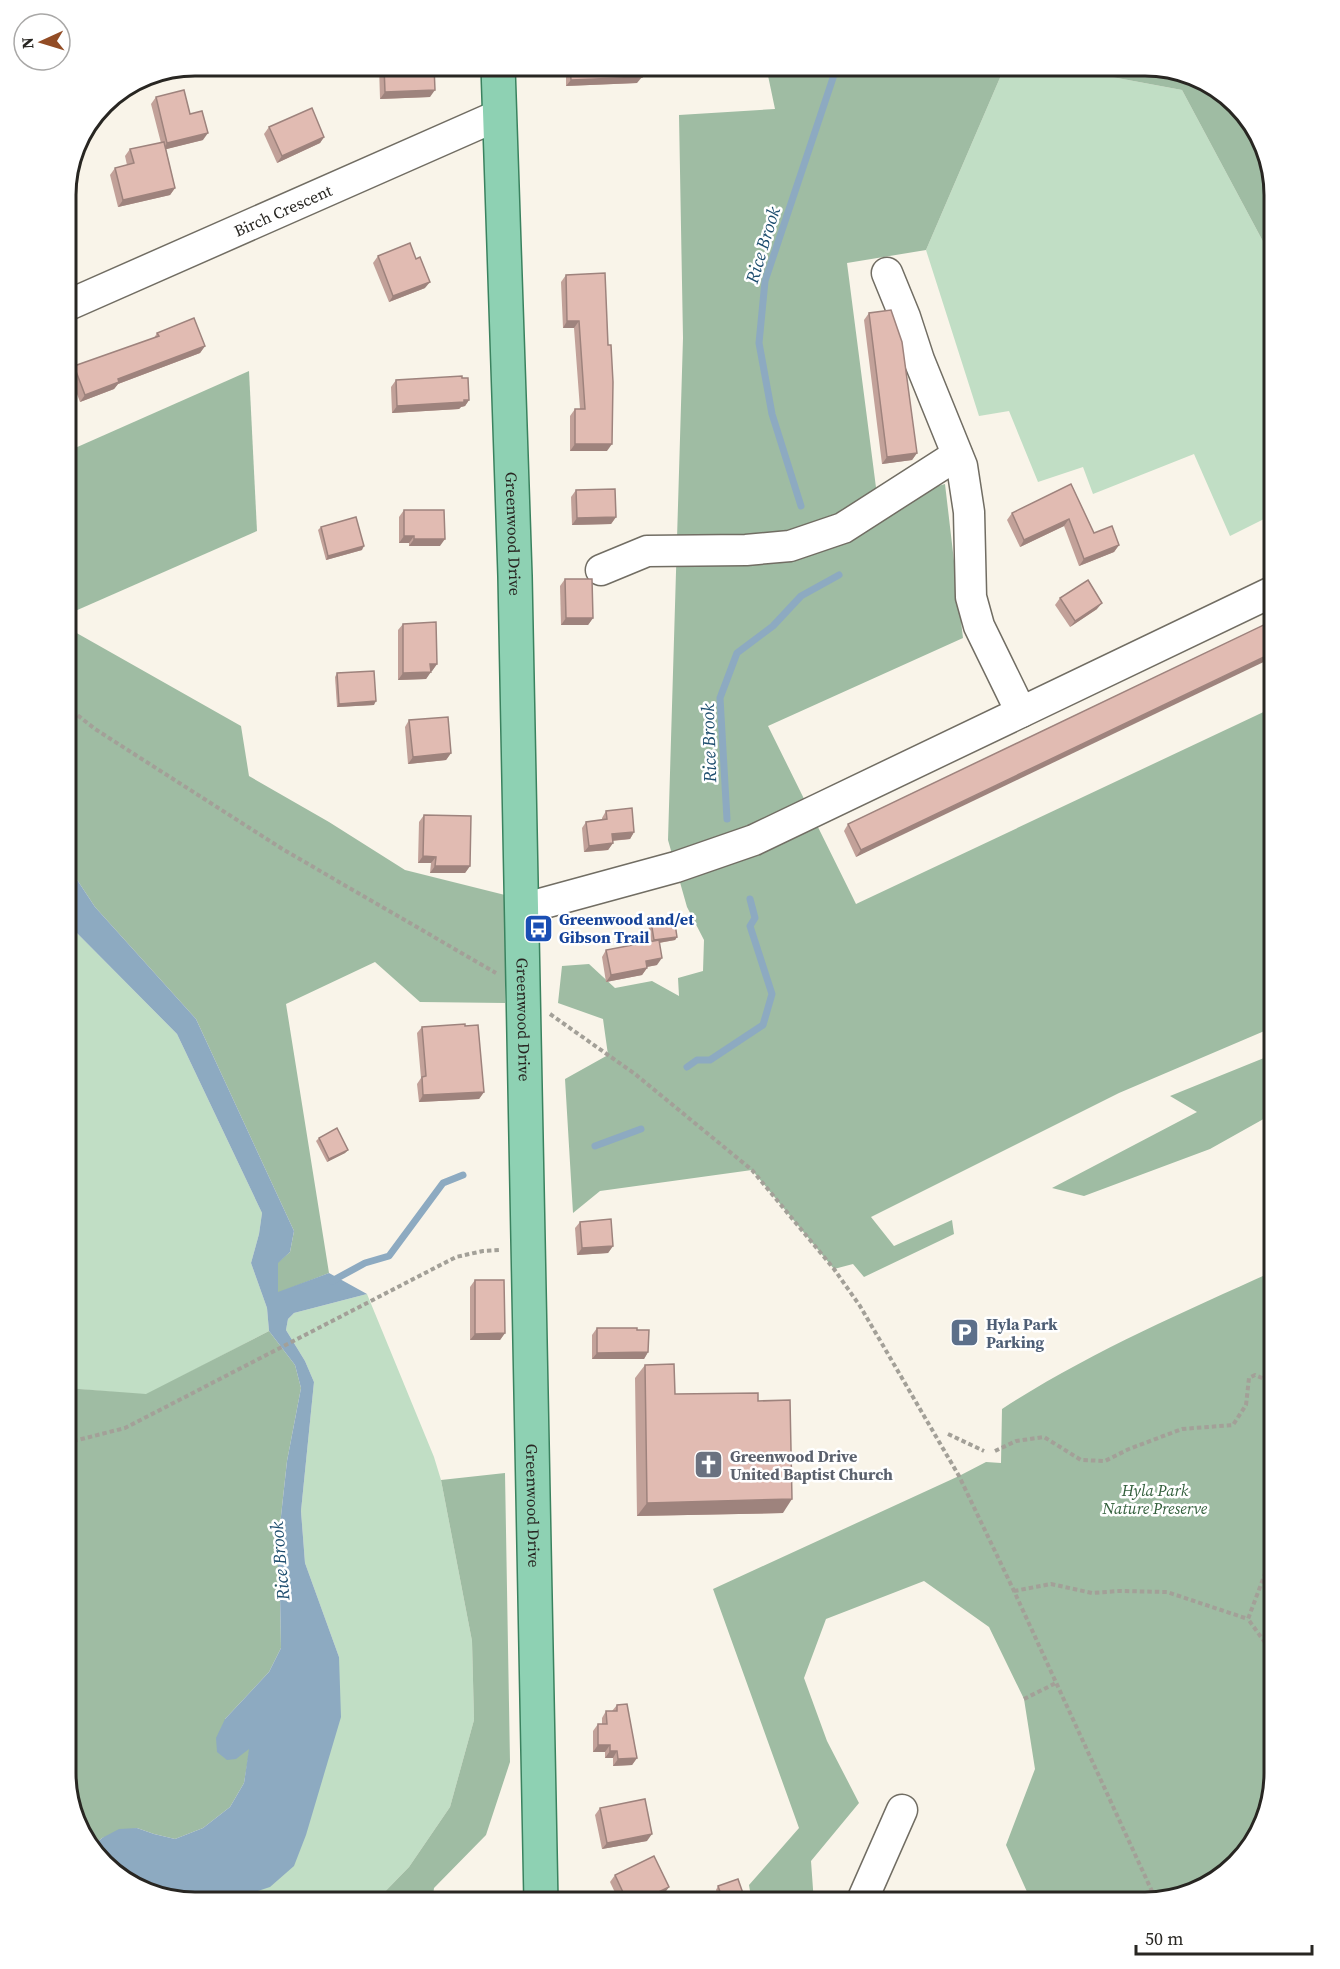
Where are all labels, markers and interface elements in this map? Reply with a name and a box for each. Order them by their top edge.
north arrow [12,12,72,72]
text: N [16,36,38,50]
street label: Birch Crescent [230,179,336,242]
water label: Rice Brook [739,203,786,287]
street label: Greenwood Drive [501,471,526,596]
water label: Rice Brook [695,703,722,784]
place label: Greenwood and/et Gibson Trail [559,908,694,948]
bus stop icon: Greenwood and/et Gibson Trail [522,912,554,944]
street label: Greenwood Drive [511,957,536,1082]
place label: Hyla Park Parking [986,1313,1058,1353]
parking icon: Hyla Park Parking [949,1317,981,1349]
street label: Greenwood Drive [521,1443,545,1568]
place label: Greenwood Drive United Baptist Church [730,1445,893,1485]
church icon: Greenwood Drive United Baptist Church [693,1449,725,1481]
park label: Hyla Park Nature Preserve [1102,1479,1208,1519]
water label: Rice Brook [264,1520,295,1602]
scale bar [1136,1918,1312,1956]
text: 50 m [1145,1926,1183,1951]

